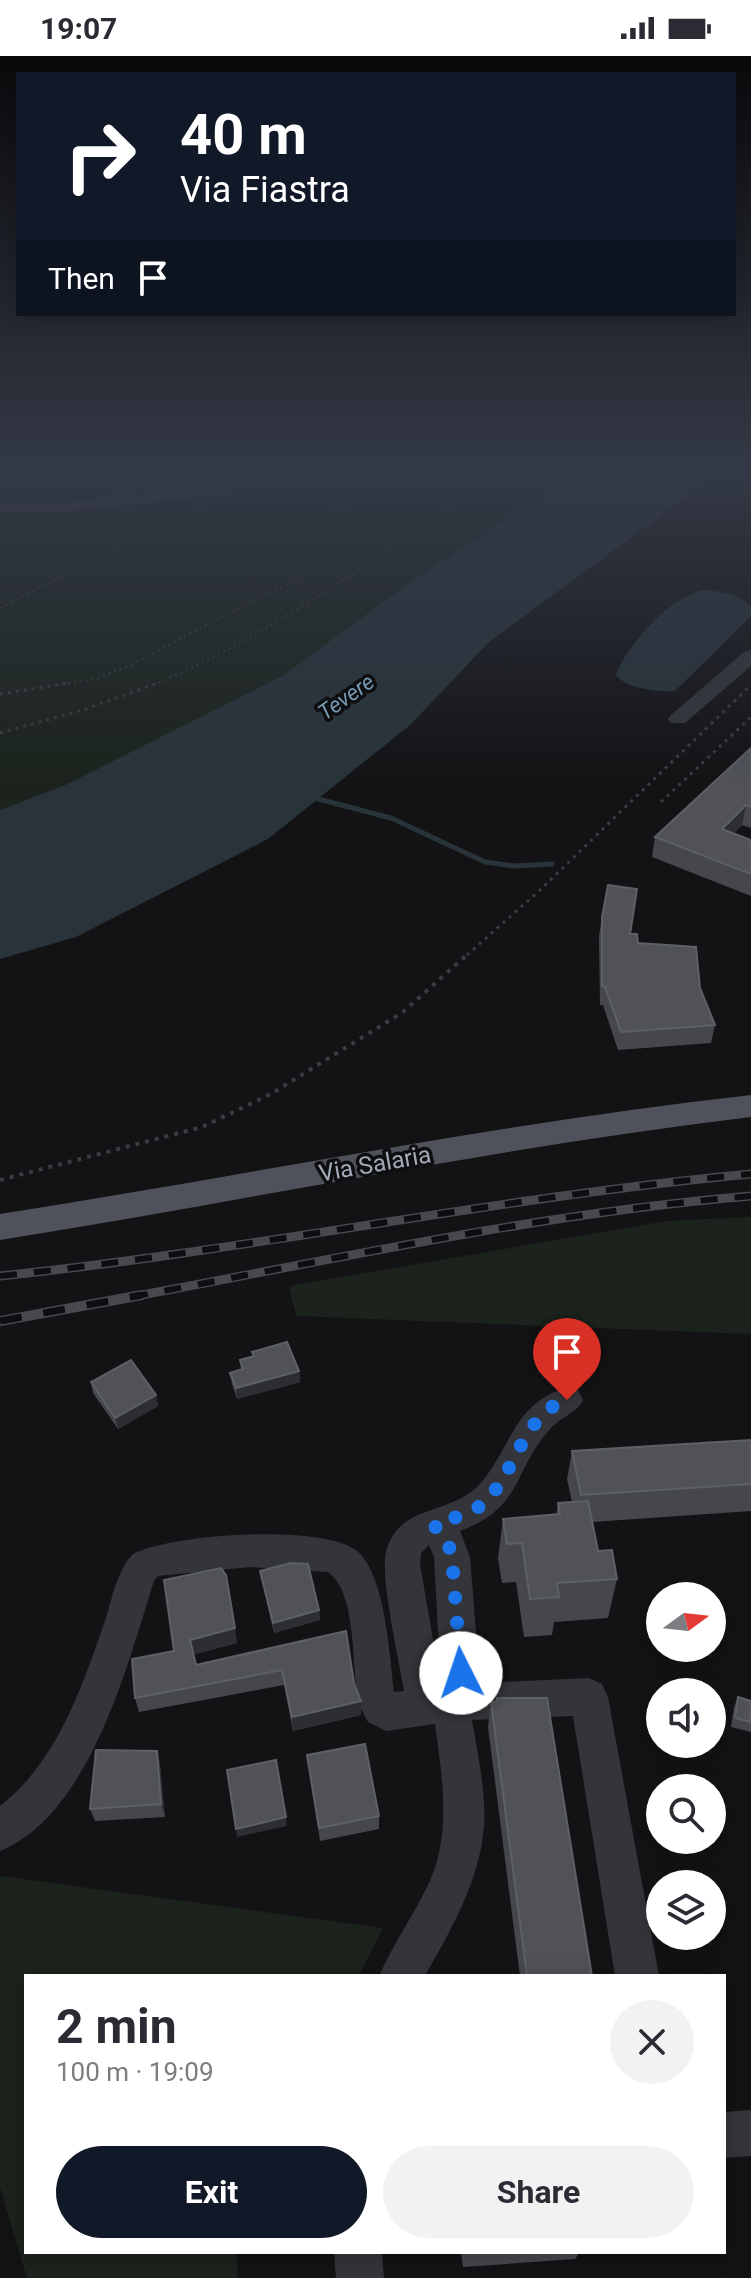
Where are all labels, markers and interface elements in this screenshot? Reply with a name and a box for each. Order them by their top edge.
text: 19:07 [40,11,117,46]
text: 40 m [180,102,307,168]
icon: right [48,104,152,208]
text: Via Fiastra [180,169,350,211]
icon: arrive [131,256,175,300]
text: Then [48,261,115,296]
water label: Tevere [313,669,379,725]
street label: Via Salaria [317,1140,433,1188]
pin [533,1318,601,1400]
icon: arrive [545,1330,589,1374]
north arrow [646,1582,726,1662]
map controls [646,1582,726,1950]
position arrow [419,1631,503,1715]
button: sound [646,1678,726,1758]
button: search [646,1774,726,1854]
button: layers [646,1870,726,1950]
text: 2 min [56,1998,177,2055]
button: close [610,2000,694,2084]
text: 100 m · 19:09 [56,2057,214,2087]
button: Exit [56,2146,367,2238]
button: Share [383,2146,694,2238]

